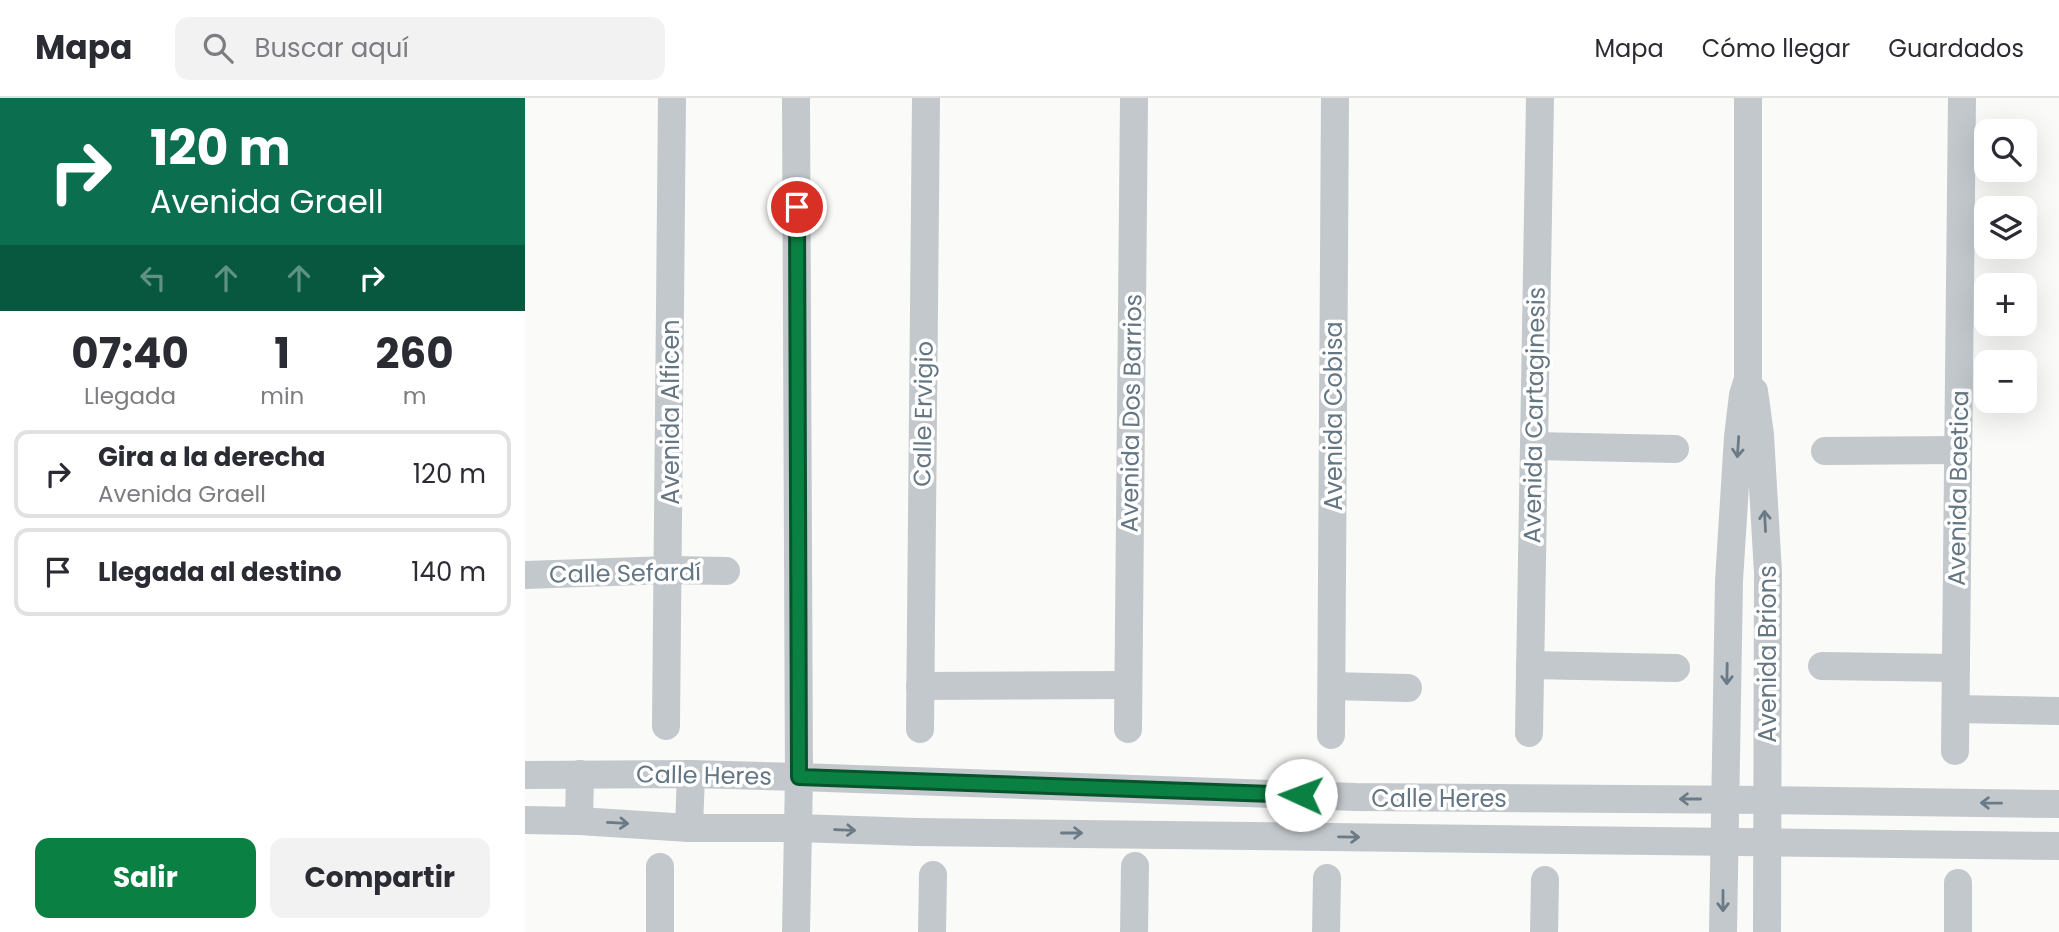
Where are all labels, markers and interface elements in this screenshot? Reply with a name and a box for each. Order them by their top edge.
search box [175,17,665,80]
text: Mapa [35,24,133,71]
icon: search [199,29,237,67]
text: Buscar aquí [255,30,409,66]
text: Mapa [1594,32,1664,65]
text: Cómo llegar [1702,32,1850,65]
text: Guardados [1888,32,2024,65]
text: 120 m [150,114,291,182]
map controls [1974,119,2037,413]
button: search [1974,119,2037,182]
icon: right [35,126,126,217]
pin [767,177,827,237]
text: Avenida Graell [150,179,384,224]
icon: arrive [778,188,816,226]
button: layers [1974,196,2037,259]
icon: left [134,259,172,297]
icon: ahead [207,259,245,297]
icon: ahead [280,259,318,297]
icon: right [353,259,391,297]
button: + [1974,273,2037,336]
street label: Avenida Cartaginesis [1515,286,1553,544]
street label: Avenida Dos Barrios [1112,293,1150,533]
street label: Avenida Alficen [654,319,687,505]
street label: Avenida Cobisa [1317,321,1350,511]
text: 07:40 [71,324,189,383]
text: 1 [274,324,290,383]
text: 260 [376,324,454,383]
street label: Calle Ervigio [905,341,941,487]
button: − [1974,350,2037,413]
text: Llegada [84,380,176,412]
text: min [260,380,304,412]
text: m [403,380,426,412]
street label: Avenida Baetica [1940,390,1976,586]
one-way arrow [1731,435,1744,457]
text: Gira a la derecha [98,439,326,475]
icon: right [39,455,77,493]
text: 120 m [413,456,486,492]
text: Avenida Graell [98,478,266,510]
one-way arrow [1759,510,1772,533]
icon: arrive [39,553,77,591]
text: Llegada al destino [98,554,342,590]
text: 140 m [411,554,486,590]
street label: Calle Sefardí [549,555,701,591]
street label: Avenida Brions [1751,565,1784,743]
one-way arrow [1720,662,1734,685]
street label: Calle Heres [636,757,772,793]
position arrow [1264,758,1338,832]
street label: Calle Heres [1371,782,1507,815]
one-way arrow [1679,792,1702,806]
one-way arrow [1980,797,2003,810]
one-way arrow [606,817,629,830]
one-way arrow [833,823,856,836]
one-way arrow [1061,826,1084,840]
one-way arrow [1337,830,1360,844]
button: Salir [35,838,256,918]
button: Compartir [270,838,490,918]
one-way arrow [1716,889,1730,912]

